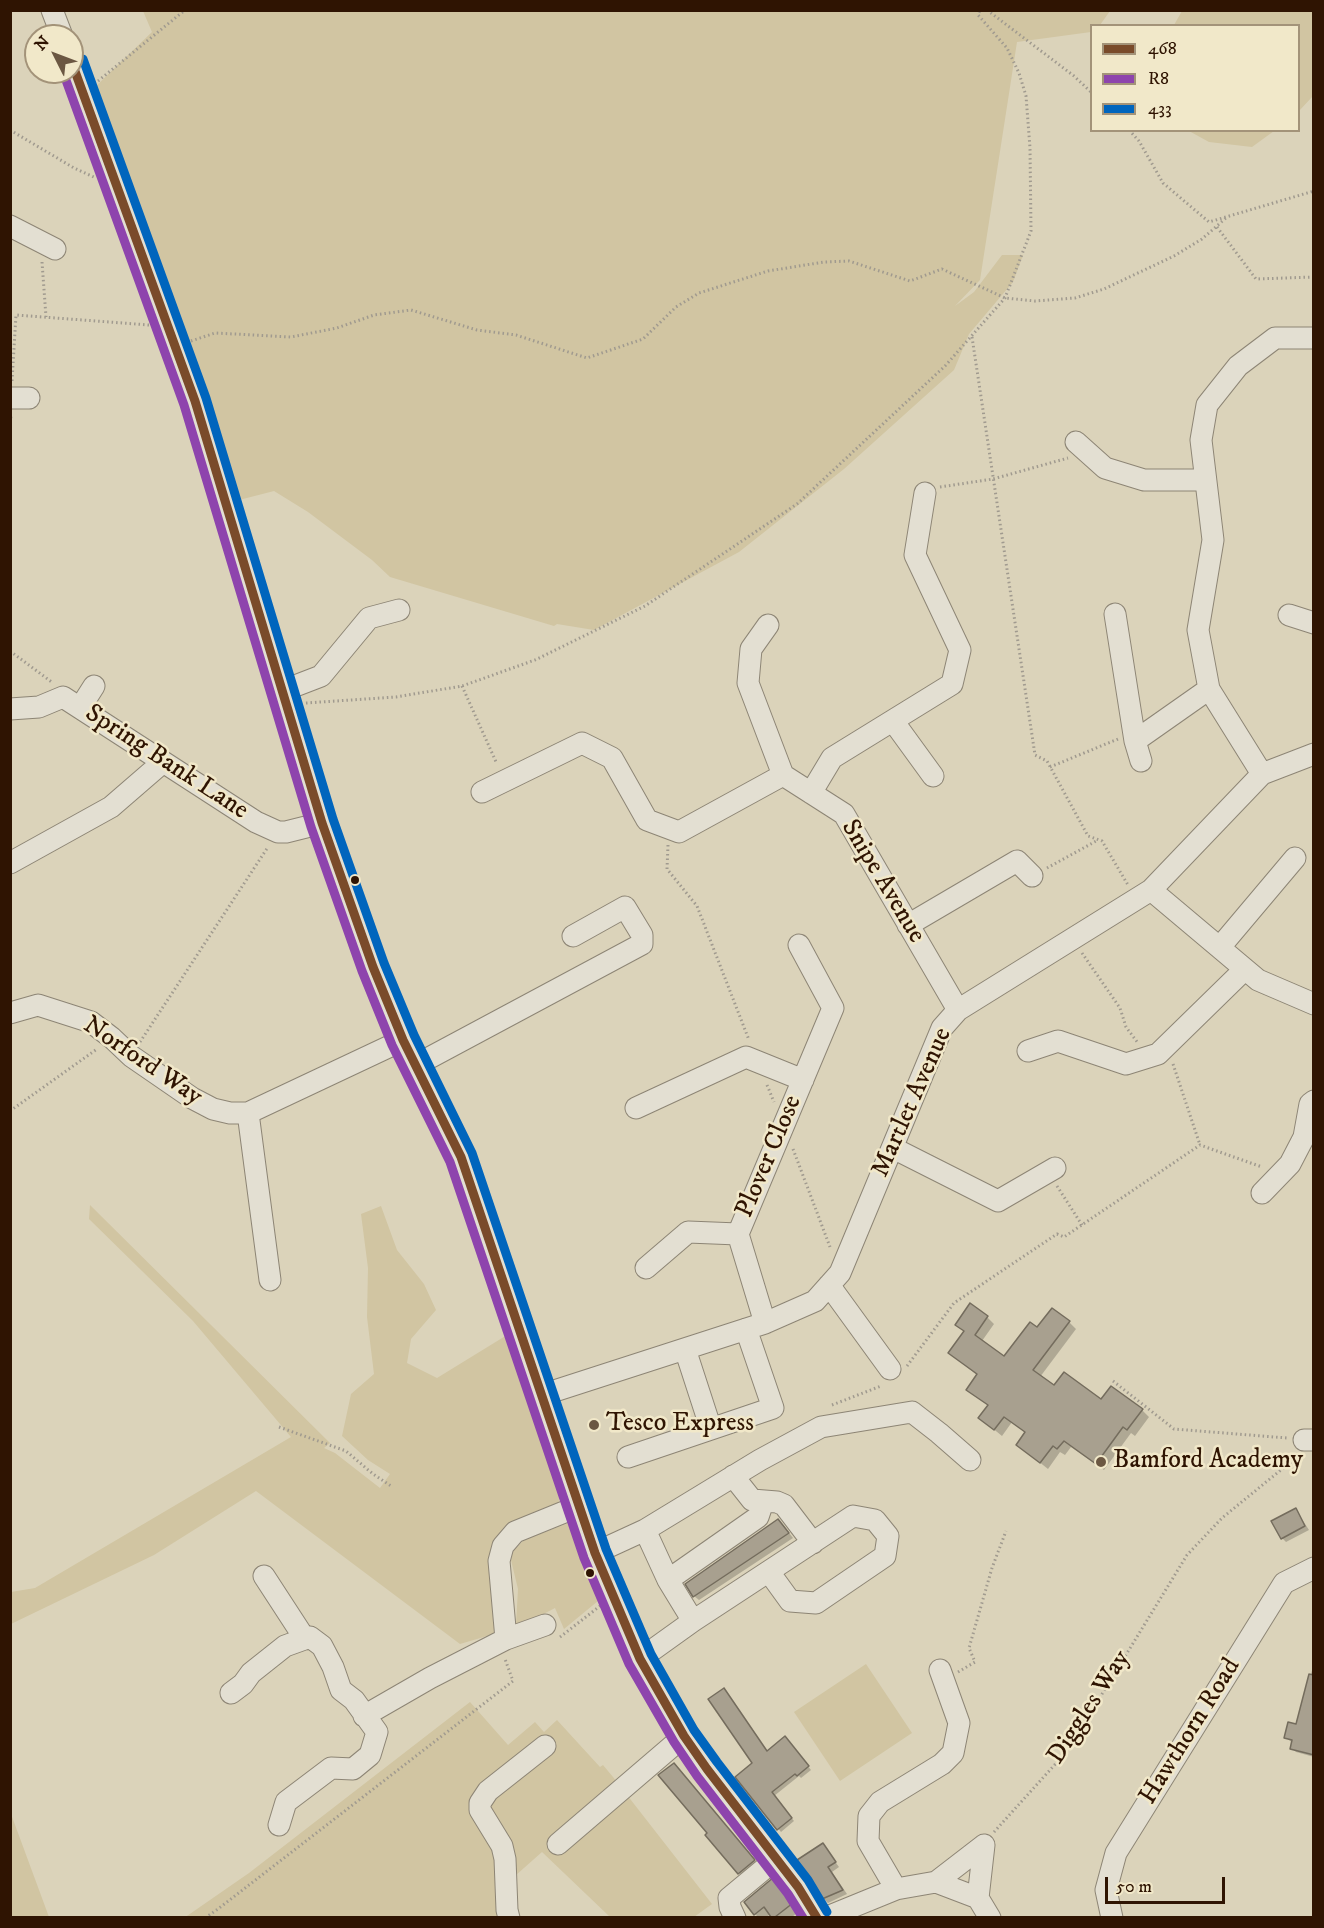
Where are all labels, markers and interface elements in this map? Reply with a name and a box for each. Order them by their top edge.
north arrow [24,24,84,84]
legend [1090,24,1300,132]
text: N [30,32,54,55]
text: 468 [1148,38,1177,60]
text: R8 [1148,68,1169,90]
text: 433 [1148,98,1172,120]
street label: Spring Bank Lane [79,699,253,827]
street label: Snipe Avenue [833,815,931,949]
unlabelled marker [349,874,361,886]
street label: Norford Way [76,1011,208,1113]
street label: Martlet Avenue [866,1023,960,1183]
street label: Plover Close [730,1091,810,1223]
place label: Tesco Express [606,1409,754,1441]
marker: Tesco Express [587,1418,601,1432]
place label: Bamford Academy [1113,1446,1303,1478]
marker: Bamford Academy [1094,1455,1108,1469]
unlabelled marker [584,1567,596,1579]
street label: Diggles Way [1042,1645,1138,1771]
street label: Hawthorn Road [1134,1653,1248,1811]
scale bar [1108,1865,1228,1903]
text: 50 m [1116,1876,1152,1898]

